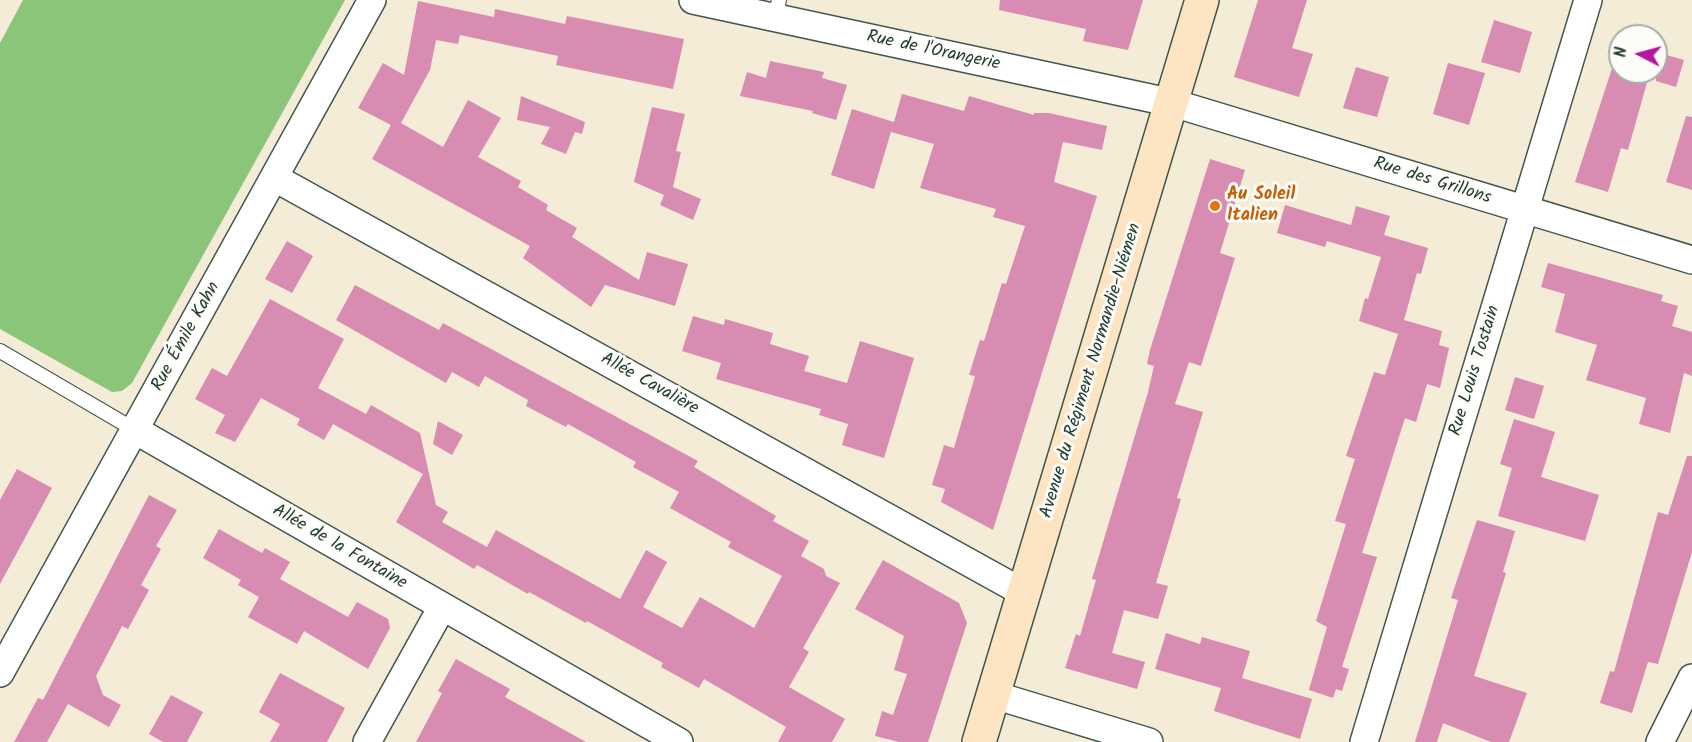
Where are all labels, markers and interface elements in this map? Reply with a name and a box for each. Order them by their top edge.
north arrow [1608,24,1668,84]
street label: Rue de l'Orangerie [864,27,1002,77]
text: N [1609,46,1635,59]
street label: Rue des Grillons [1371,154,1493,210]
place label: Au Soleil Italien [1227,185,1295,228]
marker: Au Soleil Italien [1208,199,1222,213]
street label: Avenue du Régiment Normandie-Niémen [1037,221,1147,521]
street label: Rue Émile Kahn [148,279,226,395]
street label: Rue Louis Tostain [1446,303,1506,439]
street label: Allée Cavalière [596,349,702,421]
street label: Allée de la Fontaine [268,501,410,595]

